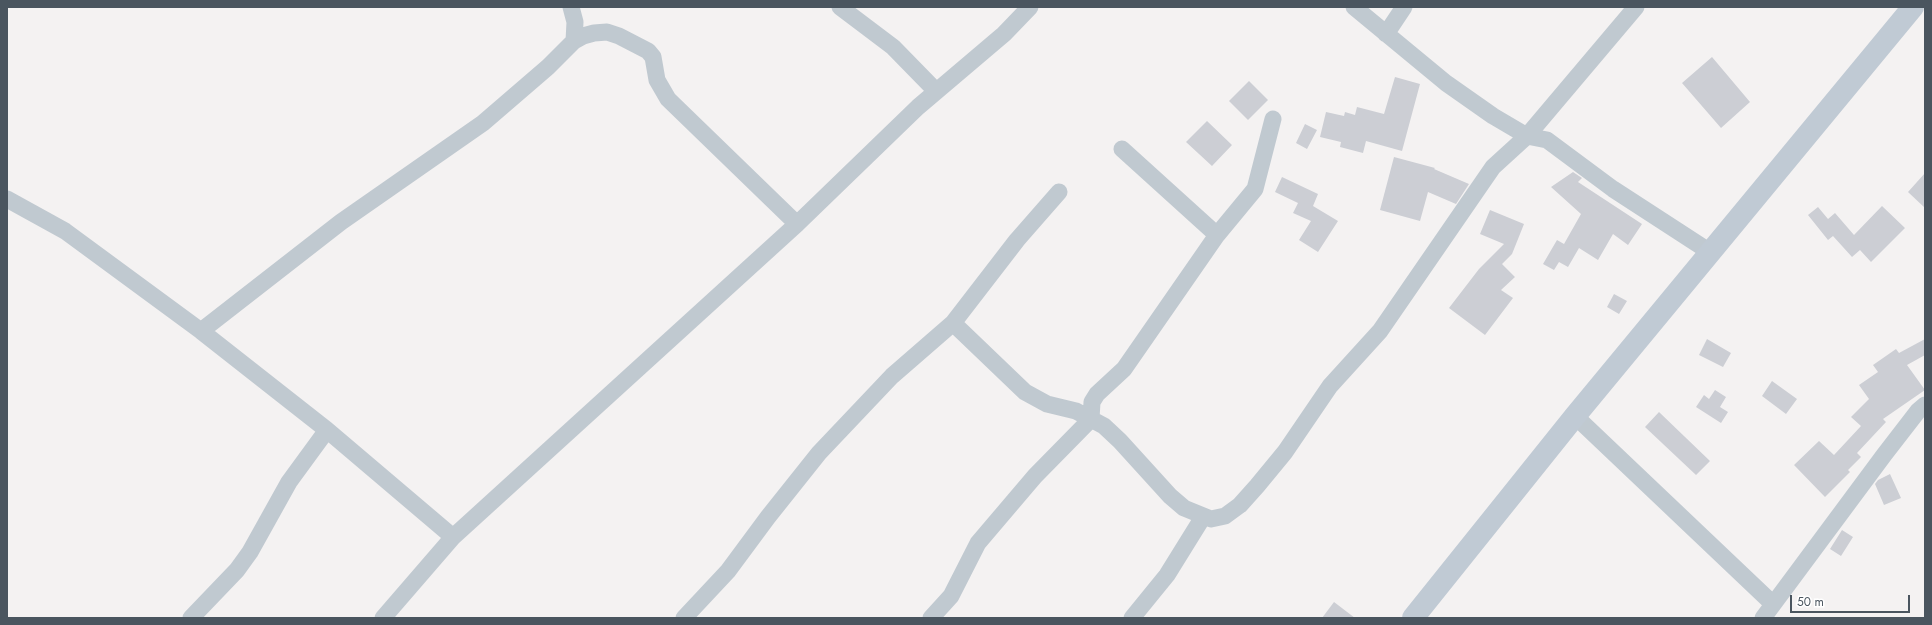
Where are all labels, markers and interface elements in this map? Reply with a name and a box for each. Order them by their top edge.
scale bar [1792,587,1912,613]
text: 50 m [1797,593,1824,611]

